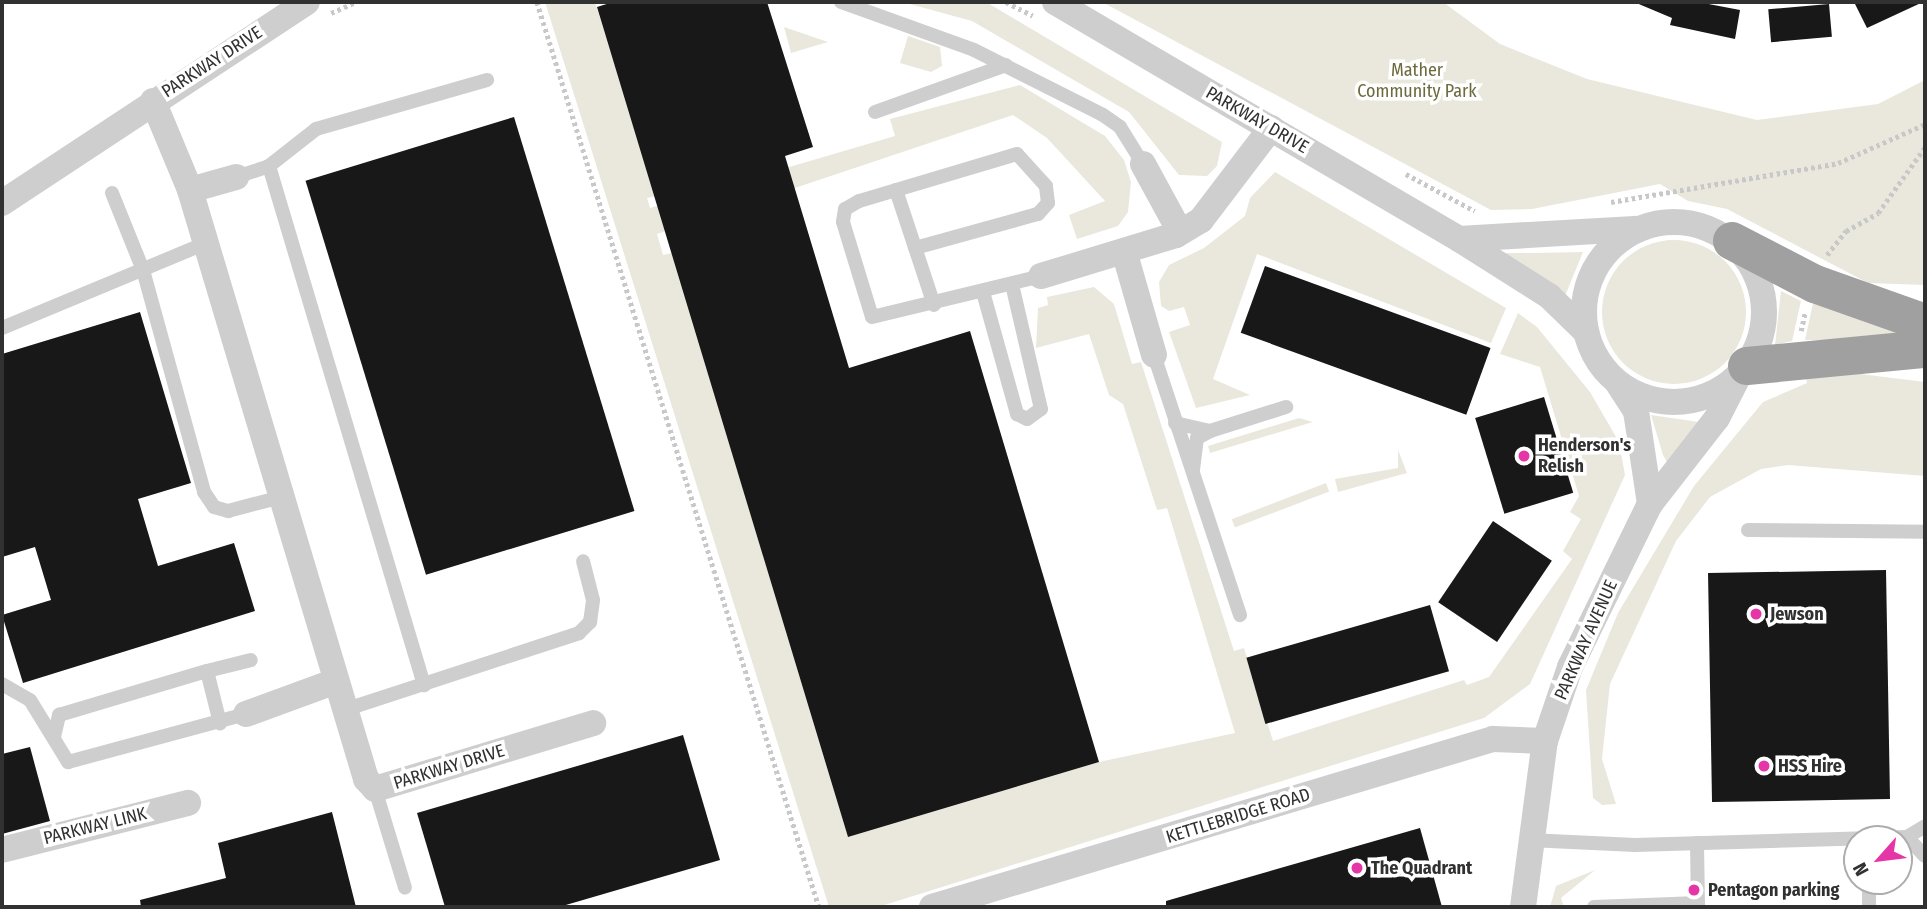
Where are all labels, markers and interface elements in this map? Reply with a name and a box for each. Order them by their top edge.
street label: PARKWAY DRIVE [158,22,266,102]
park label: Mather Community Park [1357,60,1477,102]
street label: PARKWAY DRIVE [1202,82,1312,158]
place label: Henderson's Relish [1538,435,1631,478]
marker: Henderson's Relish [1516,448,1532,464]
street label: PARKWAY AVENUE [1550,577,1622,703]
place label: Jewson [1770,603,1824,625]
marker: Jewson [1748,606,1764,622]
street label: PARKWAY DRIVE [391,740,507,794]
place label: HSS Hire [1778,755,1842,777]
marker: HSS Hire [1756,758,1772,774]
street label: KETTLEBRIDGE ROAD [1163,784,1313,848]
street label: PARKWAY LINK [41,803,149,849]
north arrow [1843,825,1913,895]
place label: The Quadrant [1371,857,1472,879]
text: N [1848,859,1874,880]
marker: The Quadrant [1349,860,1365,876]
place label: Pentagon parking [1708,879,1839,901]
marker: Pentagon parking [1686,882,1702,898]

